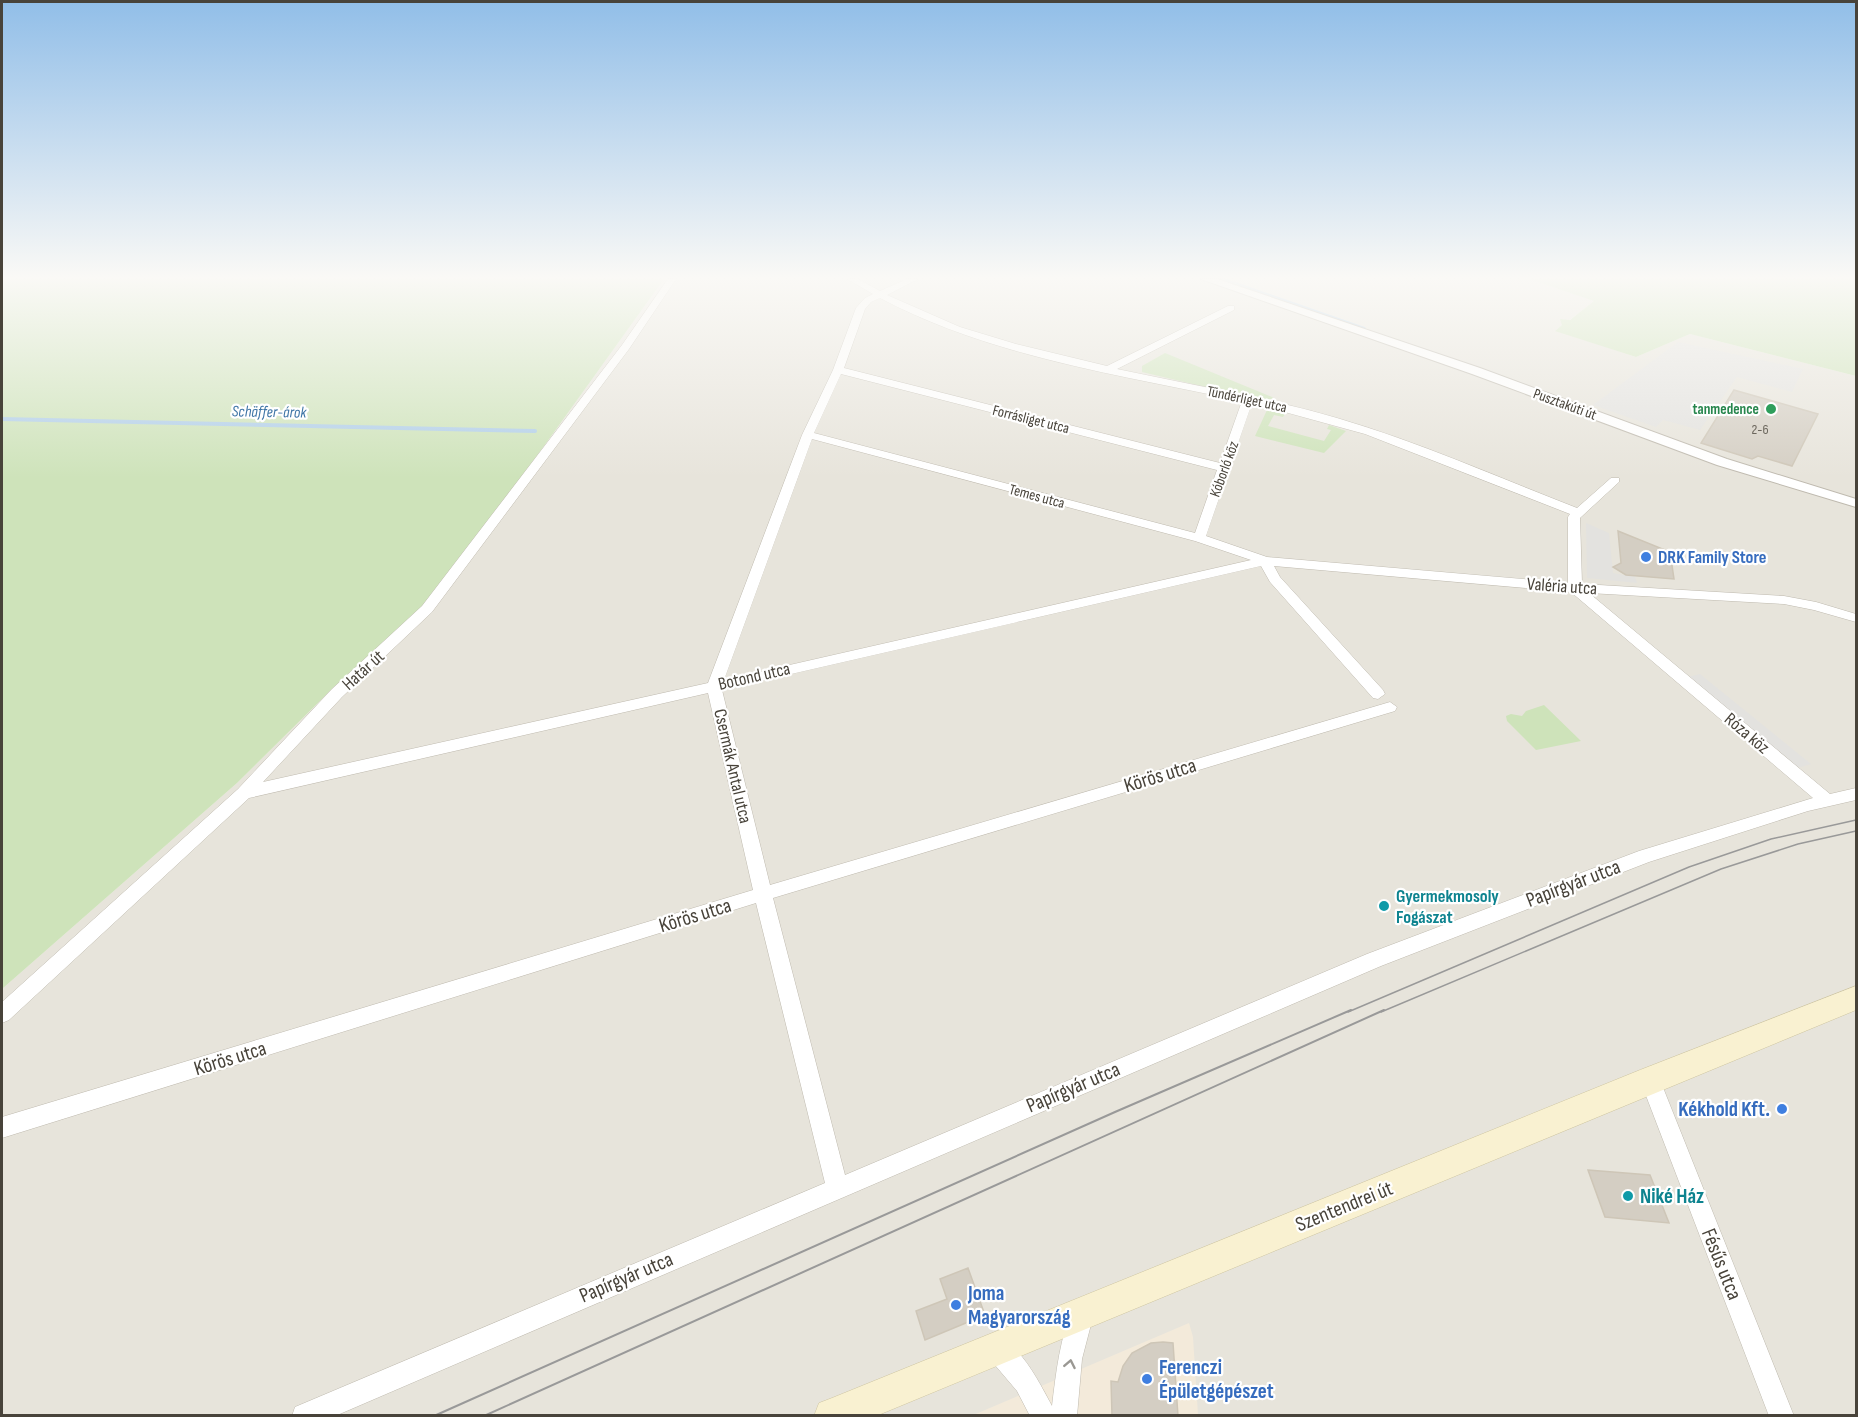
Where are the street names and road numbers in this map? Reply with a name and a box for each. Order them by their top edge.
street label: Tündérliget utca [1205,382,1289,417]
street label: Pusztakúti út [1531,384,1600,425]
street label: Forrásliget utca [991,401,1071,438]
street label: Kóborló köz [1206,438,1244,500]
street label: Temes utca [1007,480,1067,513]
street label: Valéria utca [1526,574,1598,599]
street label: Határ út [338,646,389,695]
street label: Botond utca [716,658,792,695]
street label: Csermák Antal utca [709,707,756,825]
street label: Róza köz [1720,709,1774,759]
street label: Körös utca [1121,753,1199,798]
street label: Papírgyár utca [1522,854,1624,913]
street label: Körös utca [656,893,734,938]
street label: Körös utca [191,1036,269,1081]
street label: Papírgyár utca [1023,1057,1124,1118]
street label: Szentendrei út [1292,1176,1397,1237]
street label: Fésűs utca [1696,1225,1747,1303]
street label: Papírgyár utca [576,1247,677,1308]

